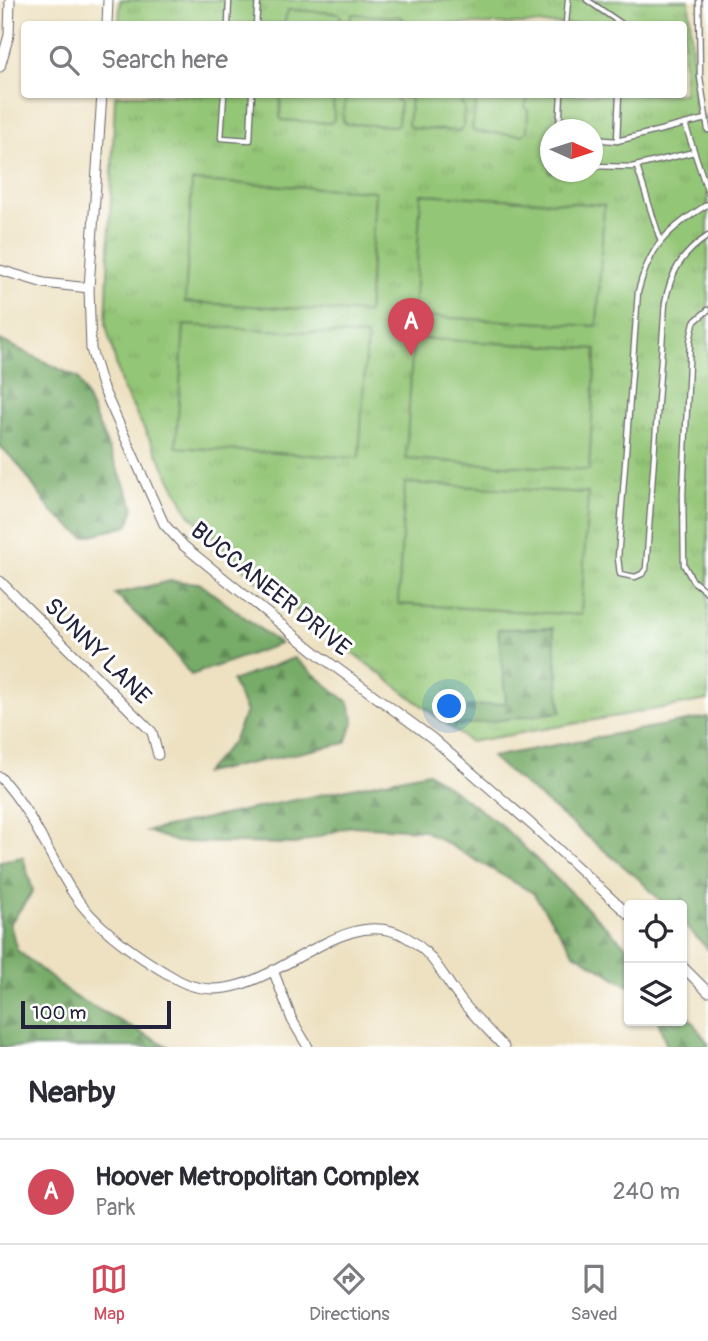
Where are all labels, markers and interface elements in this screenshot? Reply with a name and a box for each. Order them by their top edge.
search box [21,21,687,98]
icon: search [45,41,83,79]
text: Search here [101,44,228,76]
north arrow [540,119,603,182]
pin: A [388,298,434,356]
street label: BUCCANEER DRIVE [185,516,357,663]
street label: SUNNY LANE [38,592,157,711]
your location [432,689,466,723]
map controls [624,900,687,1026]
button: locate [624,900,687,963]
button: layers [624,963,687,1026]
scale bar [21,998,172,1030]
text: 100 m [32,1001,86,1025]
text: Nearby [28,1074,115,1111]
text: Hoover Metropolitan Complex [95,1161,420,1193]
text: A [44,1177,58,1206]
text: 240 m [613,1177,680,1206]
text: Park [95,1193,135,1222]
tab: Map [90,1260,128,1326]
tab: Directions [309,1260,390,1326]
tab: Saved [570,1260,618,1326]

